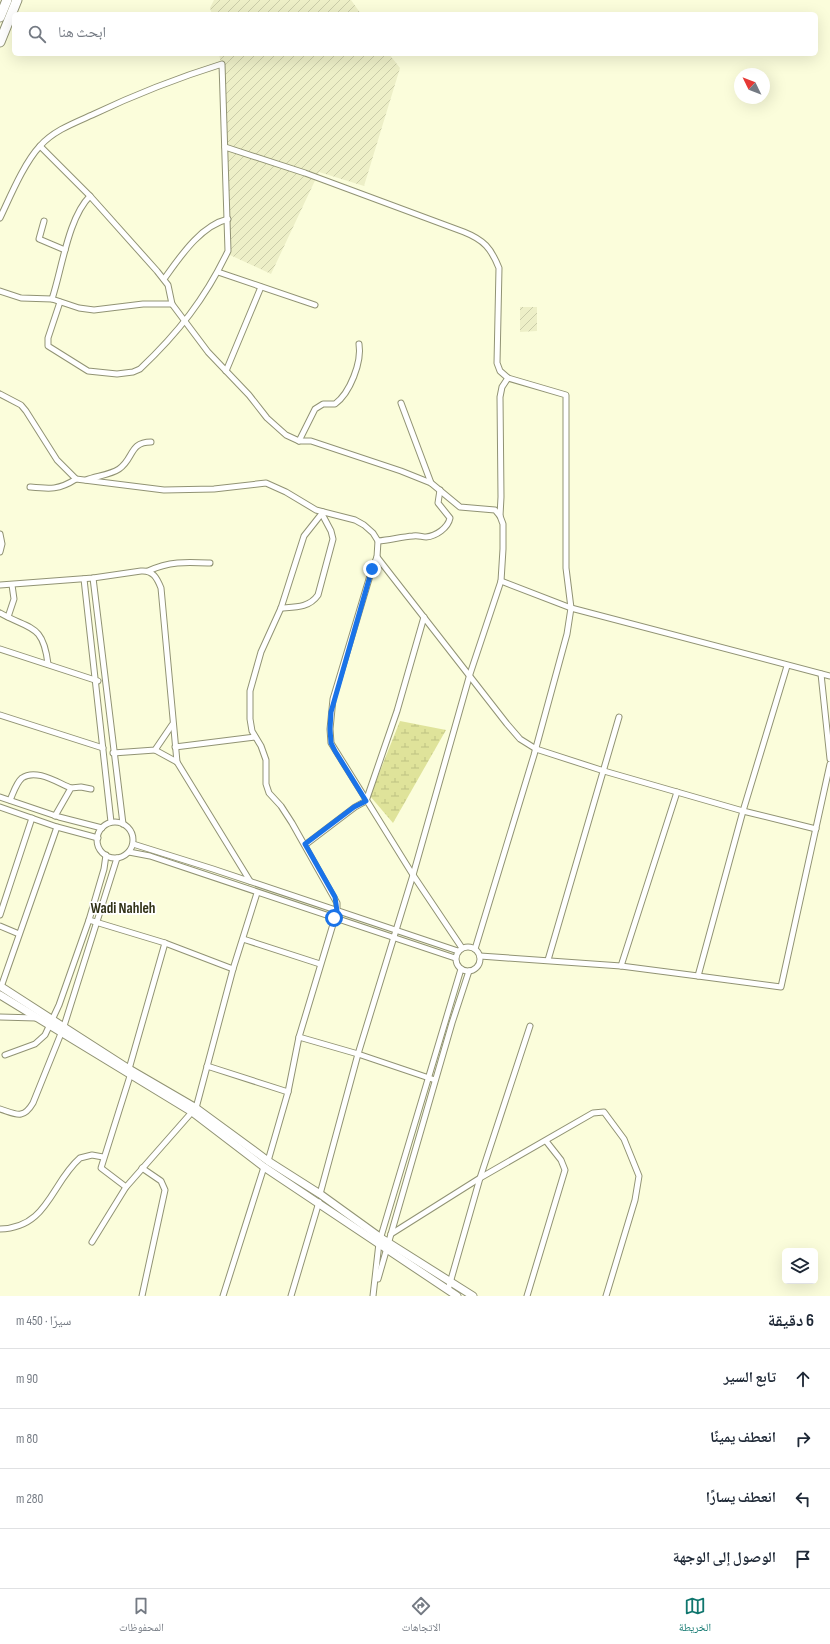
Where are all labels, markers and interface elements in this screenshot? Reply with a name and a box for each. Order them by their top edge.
search box [12,12,818,56]
icon: search [26,23,48,45]
text: ابحث هنا [58,23,106,42]
north arrow [734,68,770,104]
route end [363,560,381,578]
district label: Wadi Nahleh [90,899,156,918]
route start [325,909,343,927]
map controls [782,1248,818,1284]
button: layers [782,1248,818,1284]
text: 6 دقيقة [768,1311,814,1331]
text: سيرًا · 450 m [16,1313,71,1329]
text: تابع السير [724,1368,776,1387]
icon: ahead [792,1368,814,1390]
text: 90 m [16,1371,38,1387]
text: انعطف يمينًا [710,1428,776,1447]
icon: right [792,1428,814,1450]
text: 80 m [16,1431,38,1447]
text: انعطف يسارًا [706,1488,776,1507]
icon: left [792,1488,814,1510]
text: 280 m [16,1491,43,1507]
text: الوصول إلى الوجهة [673,1548,776,1567]
icon: arrive [792,1548,814,1570]
tab: المحفوظات [119,1595,164,1638]
tab: الاتجاهات [402,1595,441,1638]
tab: الخريطة [679,1595,711,1638]

